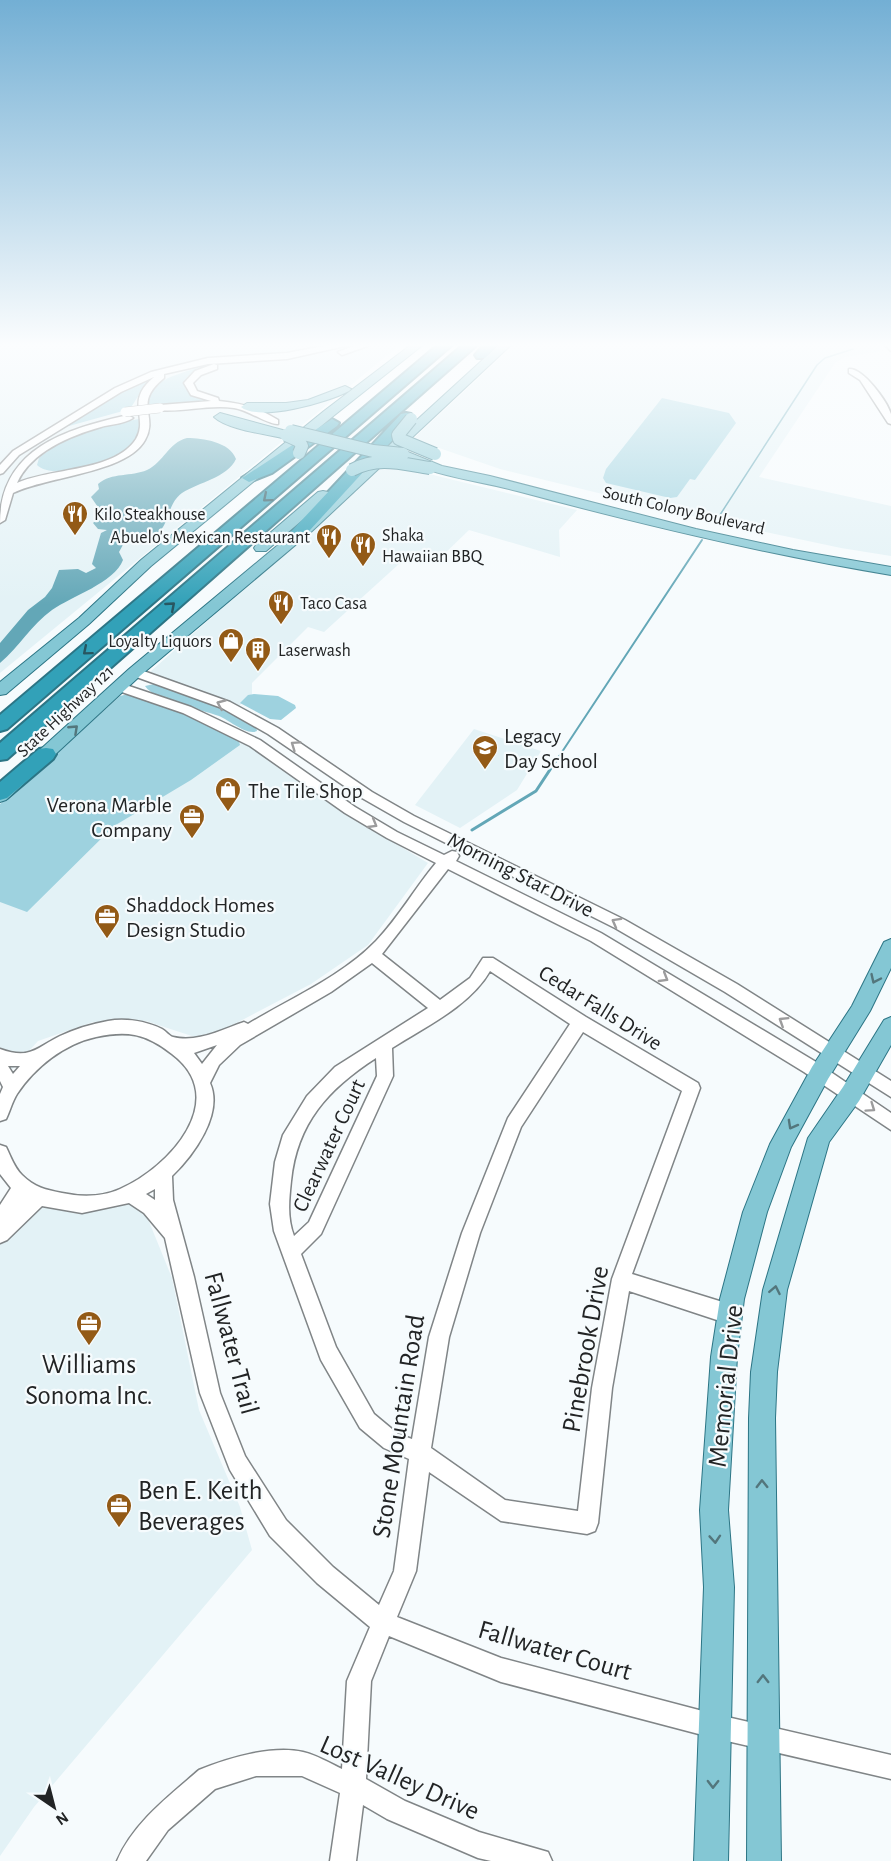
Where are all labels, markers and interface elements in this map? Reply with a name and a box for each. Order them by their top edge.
street label: South Colony Boulevard [601,484,766,538]
one-way arrow [263,490,274,501]
restaurant icon: Kilo Steakhouse [60,499,90,537]
place label: Kilo Steakhouse [94,506,206,524]
restaurant icon: Abuelo's Mexican Restaurant [314,522,344,560]
place label: Shaka Hawaiian BBQ [382,527,485,566]
place label: Abuelo's Mexican Restaurant [110,529,310,547]
restaurant icon: Shaka Hawaiian BBQ [348,530,378,568]
restaurant icon: Taco Casa [266,588,296,626]
place label: Taco Casa [300,595,367,613]
one-way arrow [164,602,175,613]
shop icon: Loyalty Liquors [216,626,246,664]
place label: Loyalty Liquors [108,633,212,651]
building icon: Laserwash [243,635,273,673]
place label: Laserwash [278,642,351,660]
one-way arrow [83,644,94,655]
street label: State Highway 121 [14,663,118,761]
one-way arrow [217,699,228,711]
one-way arrow [67,725,78,736]
place label: Legacy Day School [504,725,598,772]
school or university icon: Legacy Day School [470,733,500,771]
one-way arrow [291,741,302,752]
shop icon: The Tile Shop [213,775,243,813]
place label: The Tile Shop [248,780,363,802]
place label: Verona Marble Company [47,794,173,841]
office icon: Verona Marble Company [177,802,207,840]
one-way arrow [367,816,377,828]
street label: Morning Star Drive [444,829,597,921]
place label: Shaddock Homes Design Studio [126,894,275,941]
office icon: Shaddock Homes Design Studio [92,902,122,940]
one-way arrow [611,918,622,929]
street label: Cedar Falls Drive [535,961,666,1054]
one-way arrow [658,970,668,982]
one-way arrow [870,972,882,983]
one-way arrow [779,1017,790,1028]
street label: Clearwater Court [289,1076,369,1215]
one-way arrow [864,1101,875,1112]
one-way arrow [788,1119,799,1129]
street label: Pinebrook Drive [558,1264,613,1435]
street label: Fallwater Trail [200,1269,264,1417]
one-way arrow [768,1285,781,1295]
street label: Memorial Drive [704,1304,747,1468]
office icon: Williams Sonoma Inc. [74,1309,104,1347]
street label: Stone Mountain Road [367,1312,430,1540]
place label: Williams Sonoma Inc. [25,1351,153,1409]
place label: Ben E. Keith Beverages [138,1477,263,1535]
one-way arrow [756,1480,769,1489]
office icon: Ben E. Keith Beverages [104,1491,134,1529]
one-way arrow [709,1535,722,1544]
street label: Fallwater Court [475,1616,635,1685]
one-way arrow [757,1675,769,1684]
street label: Lost Valley Drive [316,1730,484,1826]
north arrow [24,1777,84,1837]
one-way arrow [707,1780,719,1789]
text: N [53,1809,71,1828]

